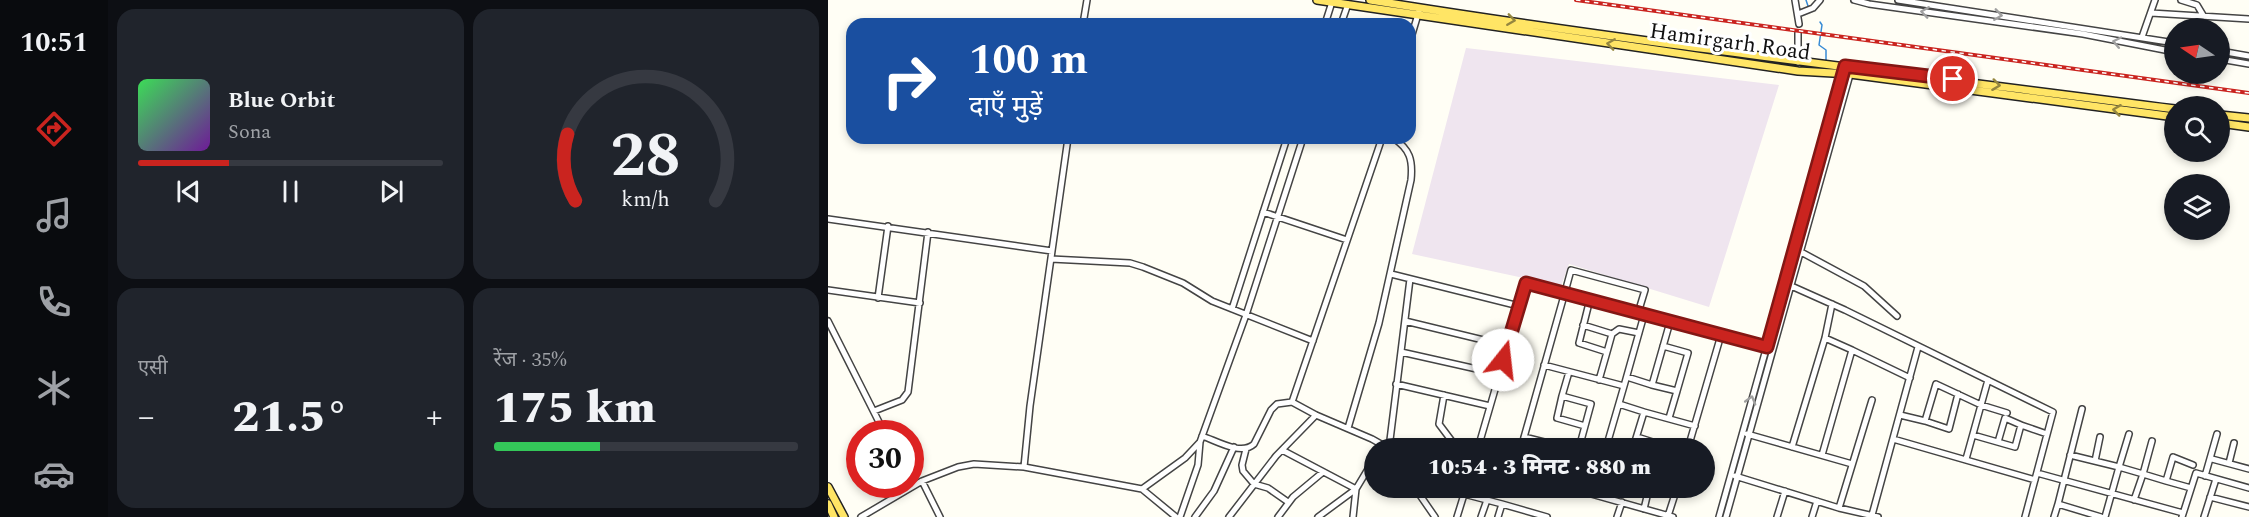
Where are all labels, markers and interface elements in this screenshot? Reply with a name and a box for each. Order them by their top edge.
one-way arrow [1920,7,1929,19]
one-way arrow [1993,8,2002,20]
one-way arrow [1506,14,1516,26]
street label: Hamirgarh Road [1647,14,1813,70]
north arrow [2164,18,2230,84]
map controls [2164,18,2230,240]
text: 10:51 [20,22,88,64]
text: 100 m [969,29,1088,92]
one-way arrow [2113,36,2123,49]
one-way arrow [1607,39,1616,51]
icon: right [870,42,948,120]
pin [1927,53,1978,104]
icon: arrive [1936,62,1969,95]
one-way arrow [1991,78,2000,90]
text: Blue Orbit [228,84,335,117]
text: दाएँ मुड़ें [969,86,1043,128]
button: search [2164,96,2230,162]
one-way arrow [2112,104,2122,116]
icon: directions [33,108,75,150]
text: 28 [611,109,681,204]
text: Sona [228,117,271,147]
button: layers [2164,174,2230,240]
icon: previous [172,175,205,208]
icon: pause [274,175,307,208]
icon: next [375,175,408,208]
text: km/h [622,183,670,216]
icon: music [33,194,75,236]
icon: phone [33,281,75,323]
position arrow [1471,328,1535,392]
text: रेंज · 35% [494,345,567,375]
text: एसी [138,353,168,383]
icon: climate [33,367,75,409]
text: 175 km [494,374,656,443]
text: 21.5° [232,383,348,452]
text: − [138,392,155,442]
text: + [426,392,442,442]
one-way arrow [1744,395,1757,405]
speed limit sign: 30 [846,420,924,498]
text: 10:54 · 3 मिनट · 880 m [1428,451,1651,484]
icon: car [33,453,75,495]

